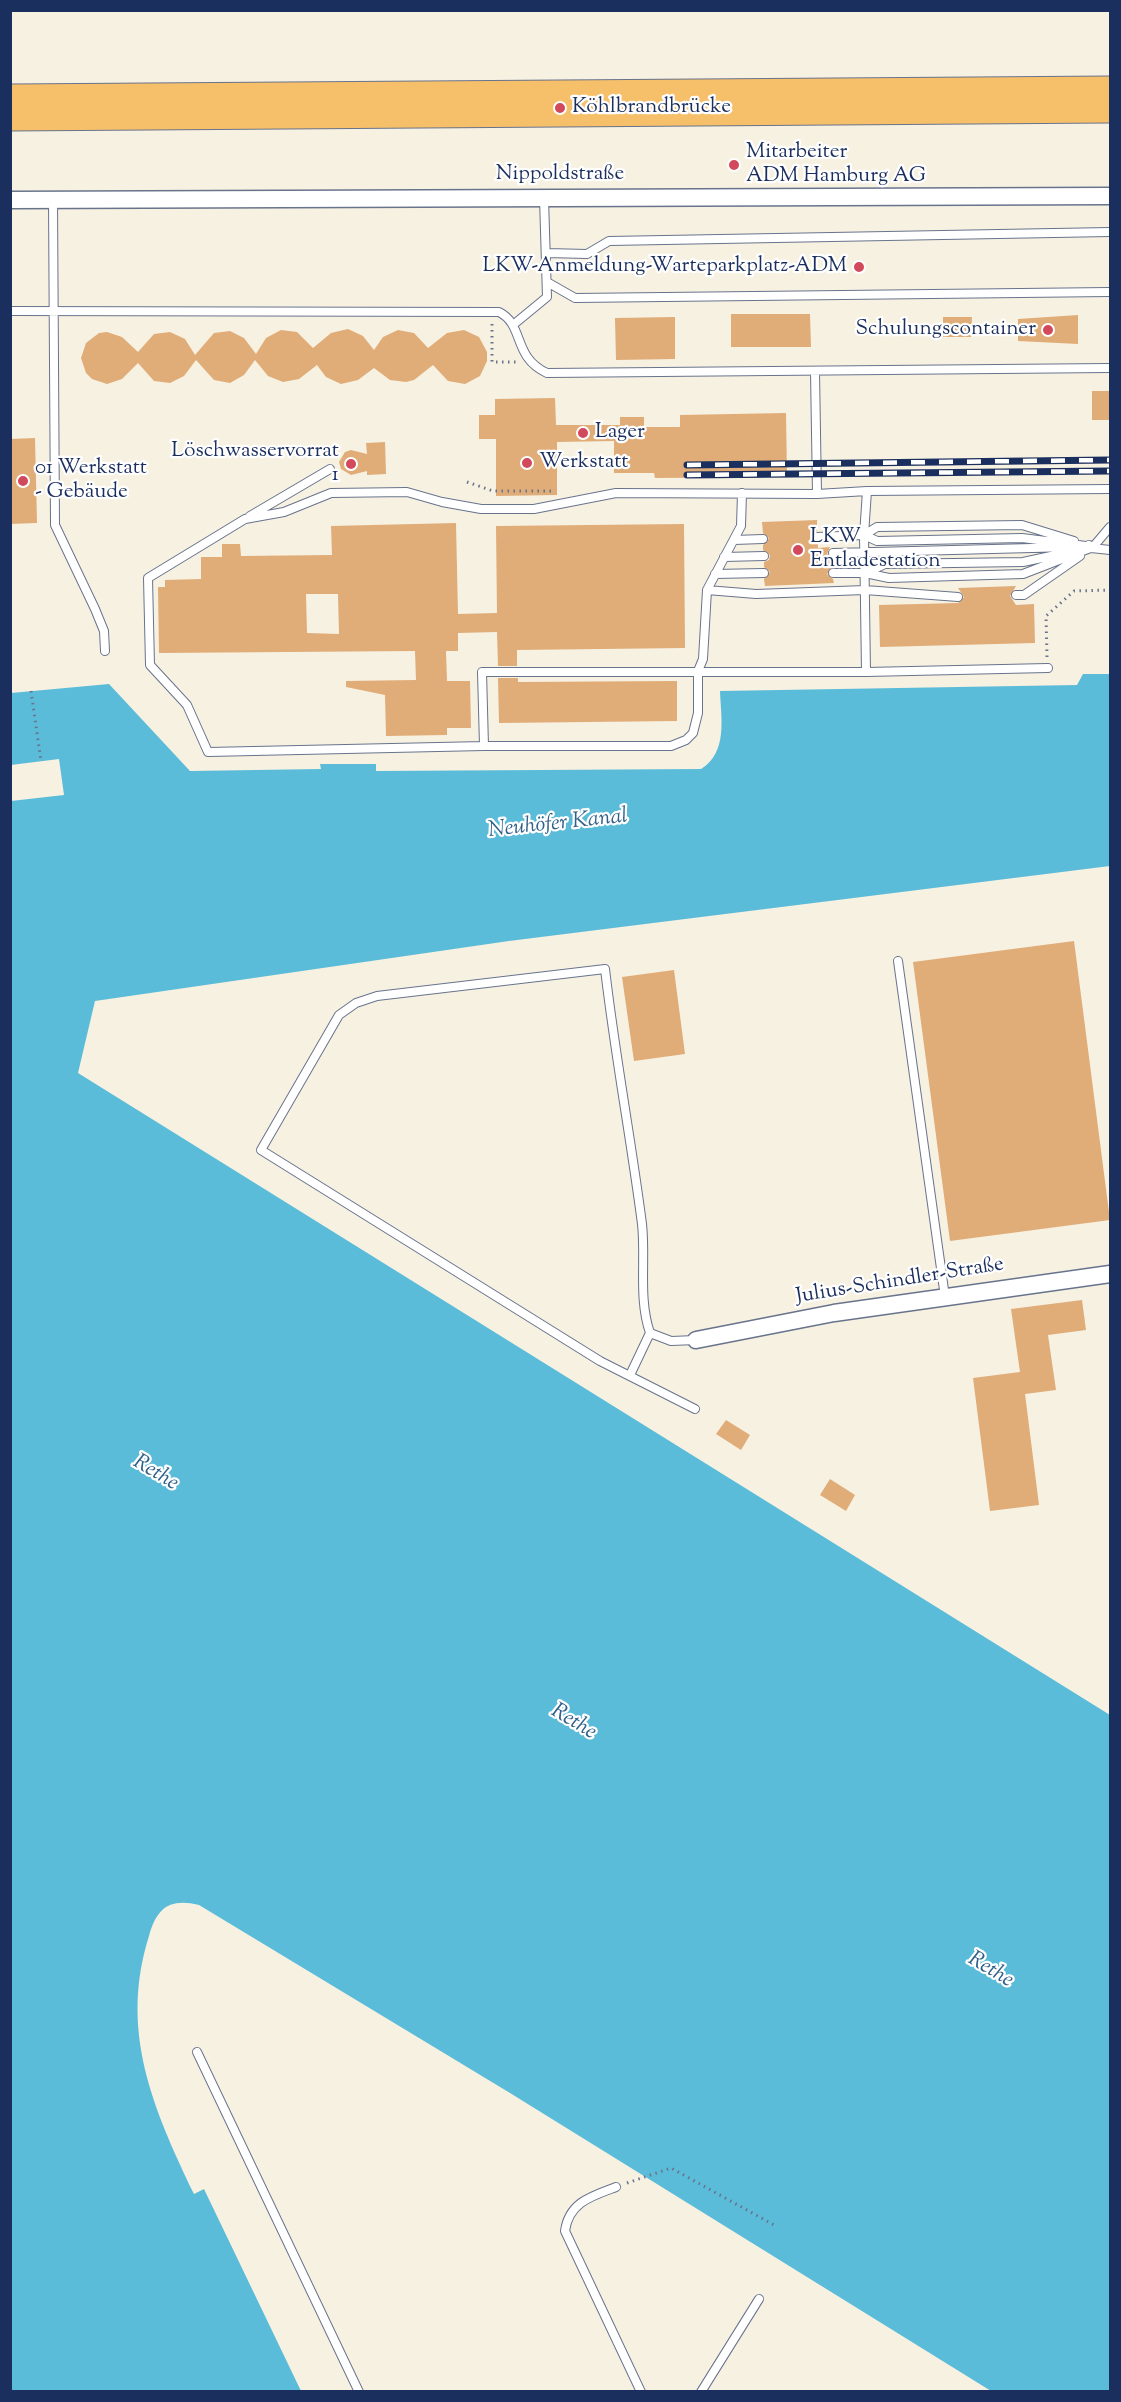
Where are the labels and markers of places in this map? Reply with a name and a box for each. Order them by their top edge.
place label: Köhlbrandbrücke [572,95,731,121]
marker: Köhlbrandbrücke [553,101,567,115]
place label: Mitarbeiter ADM Hamburg AG [746,140,926,190]
marker: Mitarbeiter ADM Hamburg AG [727,158,741,172]
place label: LKW-Anmeldung-Warteparkplatz-ADM [483,254,847,280]
marker: LKW-Anmeldung-Warteparkplatz-ADM [852,260,866,274]
place label: Schulungscontainer [856,317,1036,343]
marker: Schulungscontainer [1041,323,1055,337]
place label: Lager [595,420,645,446]
marker: Lager [576,426,590,440]
place label: Löschwasservorrat 1 [171,439,339,489]
place label: Werkstatt [539,450,629,476]
place label: 01 Werkstatt - Gebäude [35,456,147,506]
marker: Werkstatt [520,456,534,470]
marker: Löschwasservorrat 1 [344,457,358,471]
marker: 01 Werkstatt - Gebäude [16,474,30,488]
place label: LKW Entladestation [810,525,941,575]
marker: LKW Entladestation [791,543,805,557]

